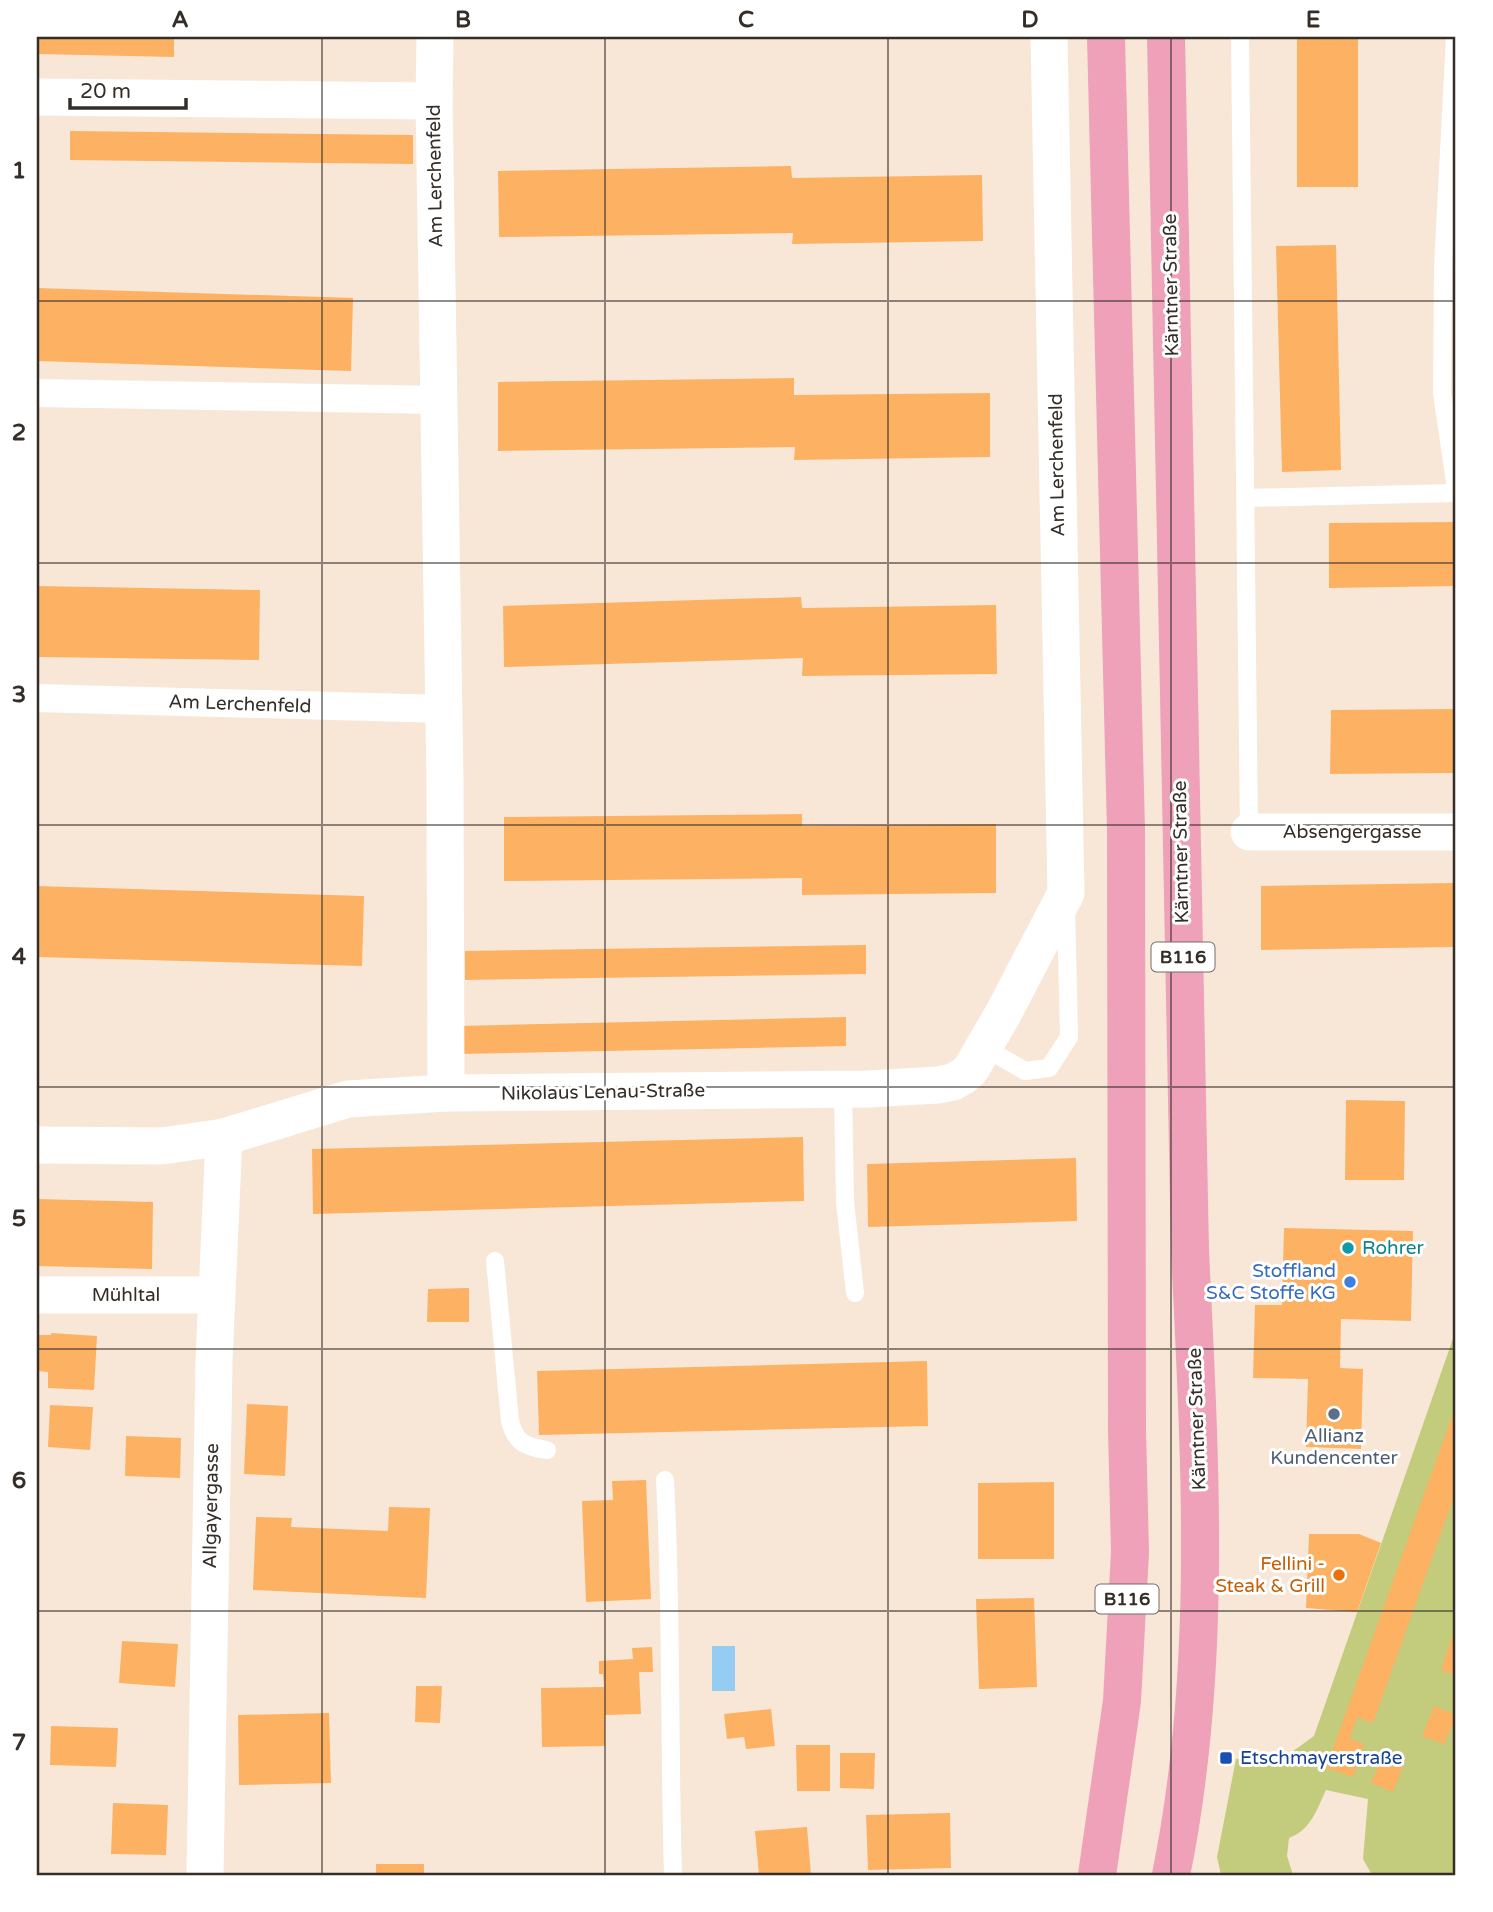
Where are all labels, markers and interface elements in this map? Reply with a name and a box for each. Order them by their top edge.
text: A [171,6,189,34]
text: B [455,6,471,34]
text: C [738,6,754,34]
text: D [1021,6,1039,34]
text: E [1306,6,1320,34]
scale bar [70,66,186,110]
text: 20 m [80,79,131,104]
street label: Am Lerchenfeld [423,104,447,248]
text: 1 [12,157,26,185]
street label: Kärntner Straße [1159,213,1183,357]
street label: Am Lerchenfeld [1045,393,1069,537]
text: 2 [12,419,26,447]
text: 3 [12,681,26,709]
street label: Am Lerchenfeld [168,691,312,717]
street label: Kärntner Straße [1169,780,1193,924]
street label: Absengergasse [1283,821,1421,843]
road number: B116 [1152,942,1214,972]
text: 4 [12,943,27,971]
street label: Nikolaus Lenau-Straße [501,1079,705,1105]
text: 5 [12,1205,26,1233]
place label: Rohrer [1362,1237,1424,1259]
marker: Rohrer [1340,1240,1356,1256]
place label: Stoffland S&C Stoffe KG [1206,1260,1336,1304]
marker: Stoffland S&C Stoffe KG [1342,1274,1358,1290]
street label: Mühltal [92,1284,160,1306]
street label: Kärntner Straße [1184,1347,1210,1491]
marker: Allianz Kundencenter [1326,1406,1342,1422]
place label: Allianz Kundencenter [1270,1425,1398,1469]
street label: Allgayergasse [199,1443,223,1569]
text: 6 [12,1467,26,1495]
place label: Fellini - Steak & Grill [1215,1553,1325,1597]
marker: Fellini - Steak & Grill [1331,1567,1347,1583]
road number: B116 [1096,1584,1158,1614]
text: 7 [12,1729,26,1757]
place label: Etschmayerstraße [1240,1747,1403,1769]
marker: Etschmayerstraße [1218,1750,1234,1766]

